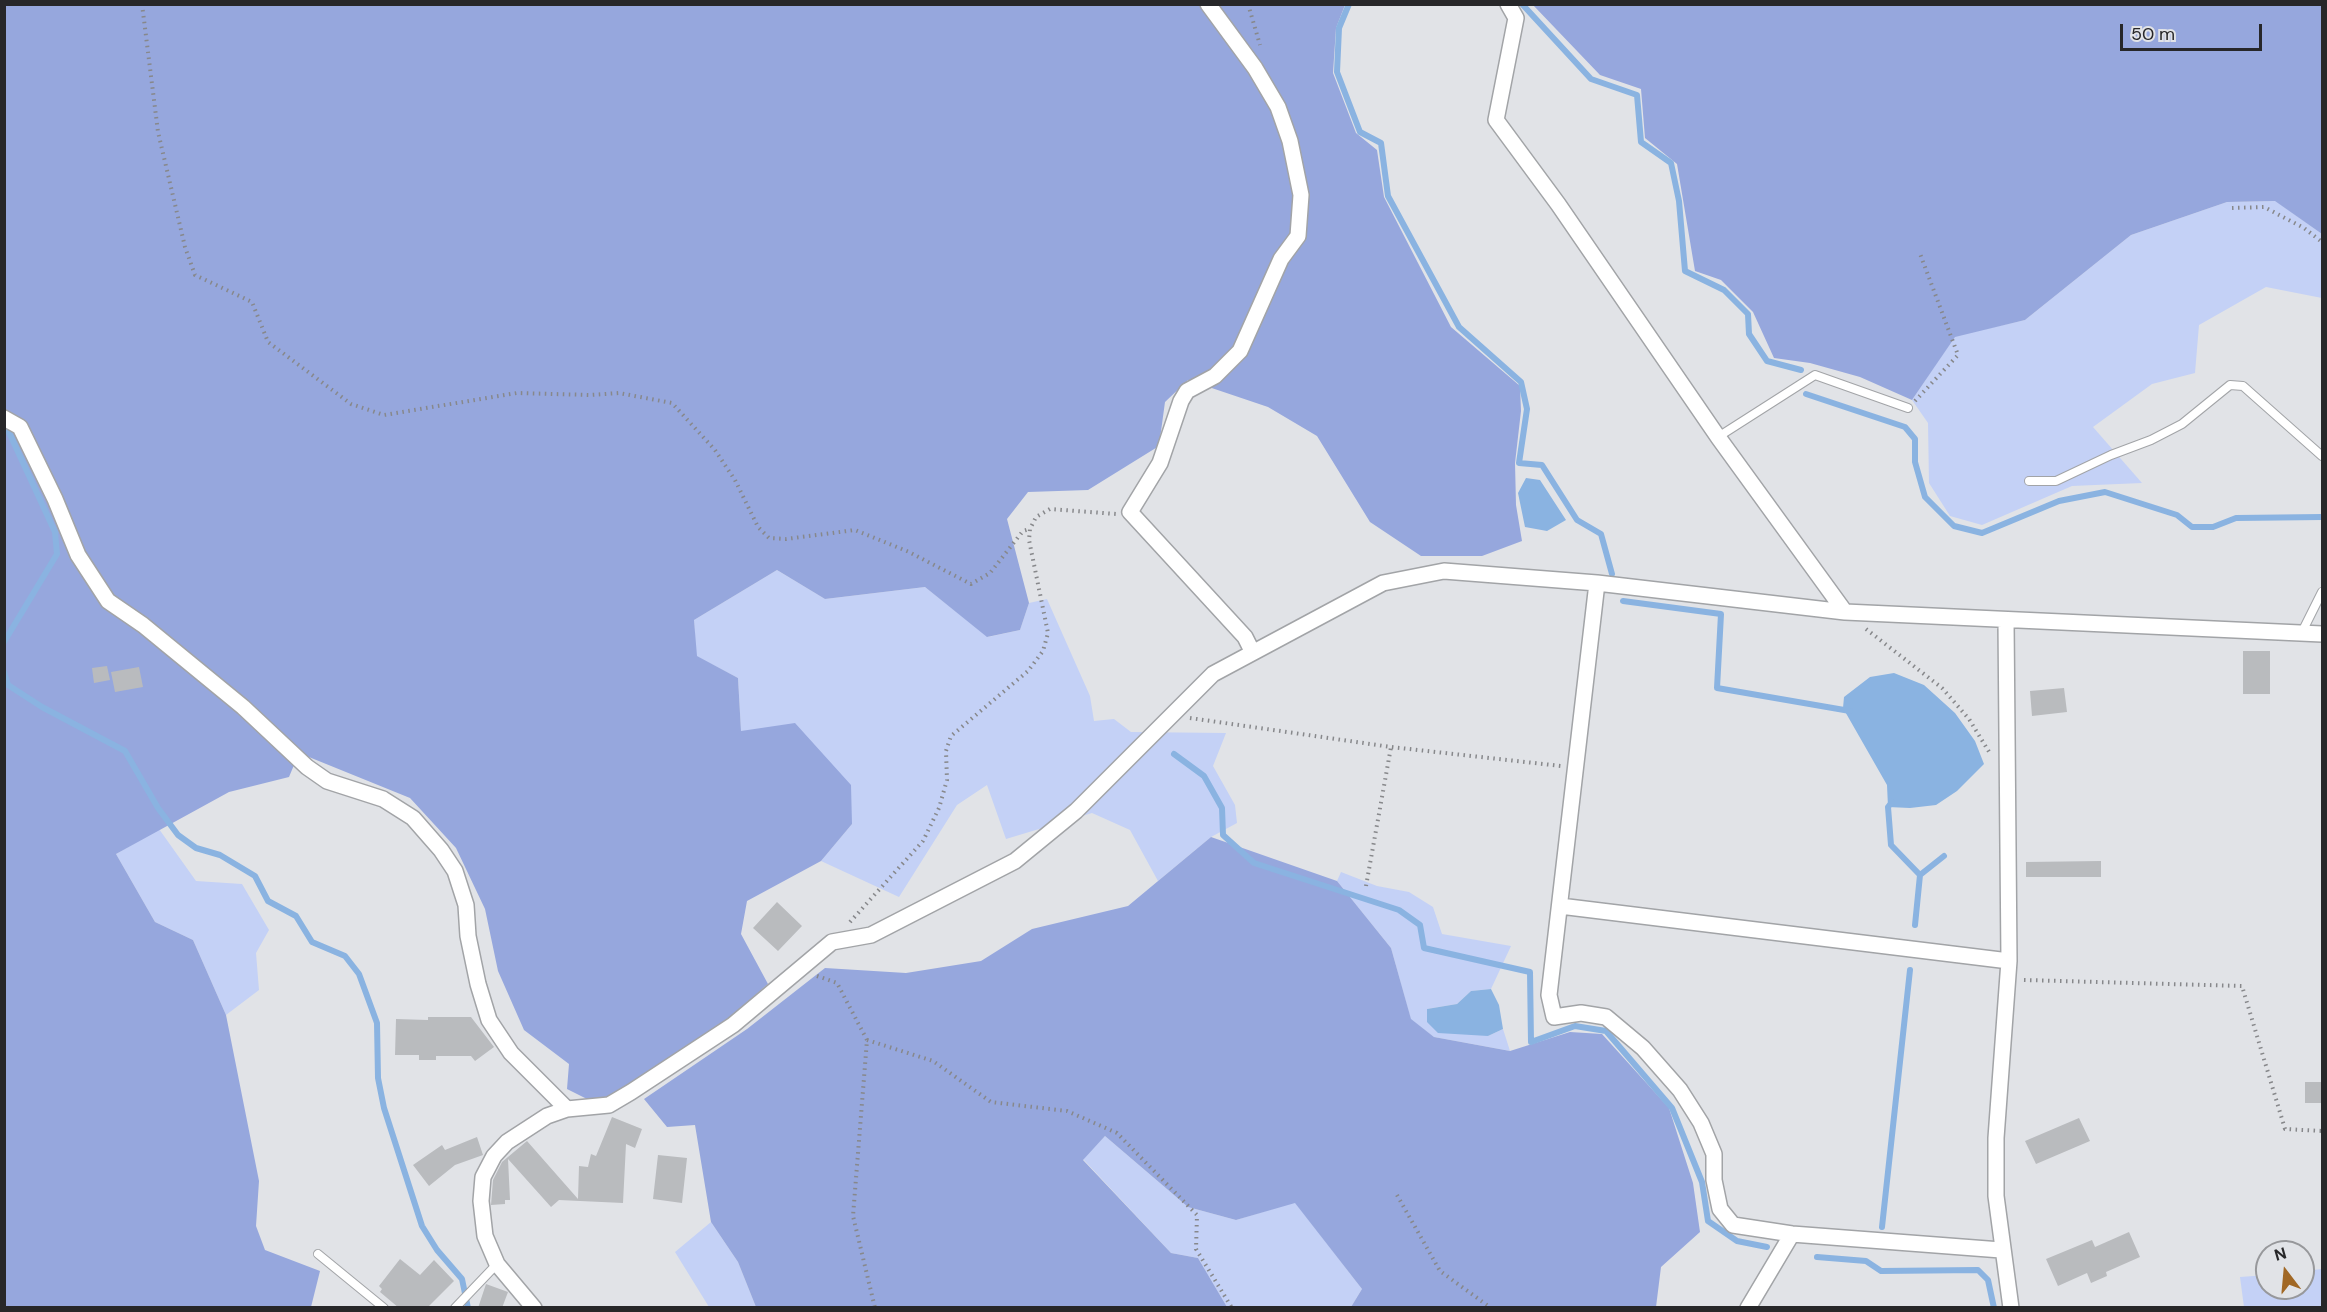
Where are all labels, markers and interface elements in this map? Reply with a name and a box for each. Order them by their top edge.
scale bar [2123,12,2266,50]
text: 50 m [2131,22,2175,46]
north arrow [2255,1240,2315,1300]
text: N [2272,1242,2289,1266]

